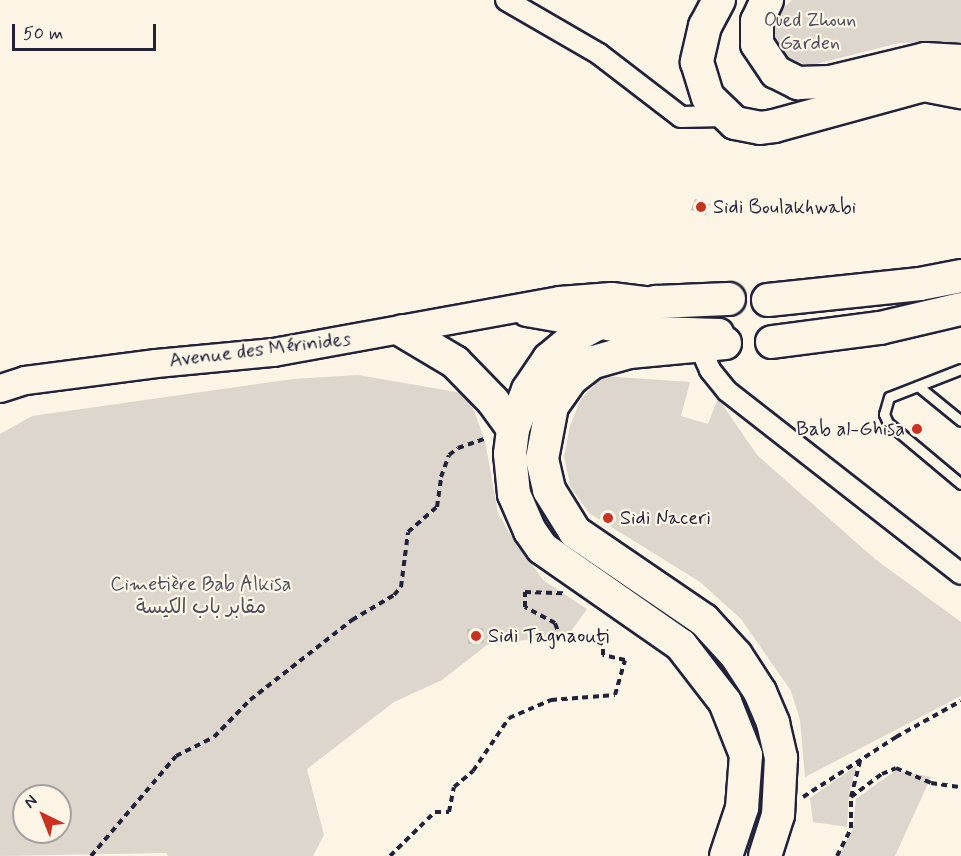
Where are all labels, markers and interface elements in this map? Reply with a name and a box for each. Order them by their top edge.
park label: Oued Zhoun Garden [762,9,858,56]
scale bar [15,12,159,50]
text: 50 m [23,22,63,46]
place label: Sidi Boulakhwabi [713,195,852,219]
marker: Sidi Boulakhwabi [694,200,708,214]
street label: Avenue des Mérinides [167,327,353,373]
place label: Bab al-Ghisa [795,417,905,441]
marker: Bab al-Ghisa [910,422,924,436]
place label: Sidi Naceri [620,506,711,530]
marker: Sidi Naceri [601,511,615,525]
park label: Cimetière Bab Alkisa مقابر باب الكيسة [108,572,294,619]
place label: Sidi Tagnaouti [488,624,607,648]
marker: Sidi Tagnaouti [469,629,483,643]
north arrow [12,784,72,844]
text: N [20,791,42,813]

